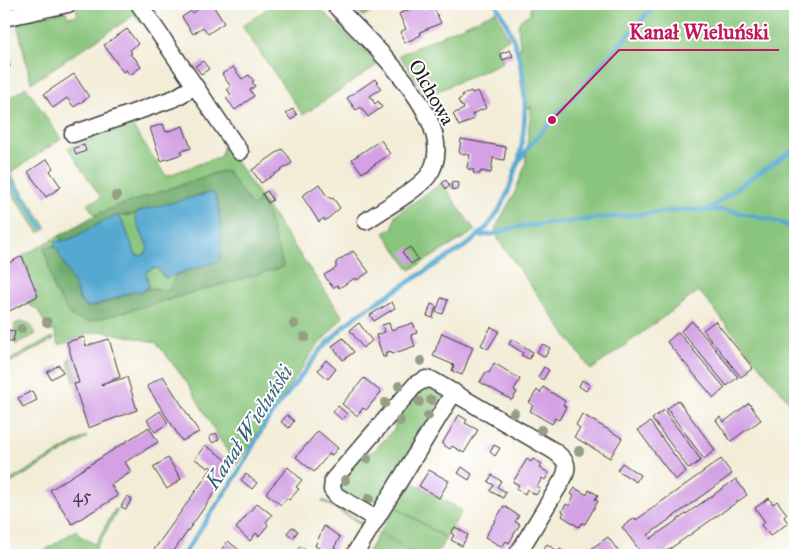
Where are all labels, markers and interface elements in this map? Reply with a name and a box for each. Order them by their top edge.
callout: Kanał Wieluński [619,14,779,50]
text: Kanał Wieluński [629,19,769,45]
street label: Olchowa [404,55,461,130]
water label: Kanał Wieluński [199,360,299,495]
house number: 45 [73,485,92,507]

